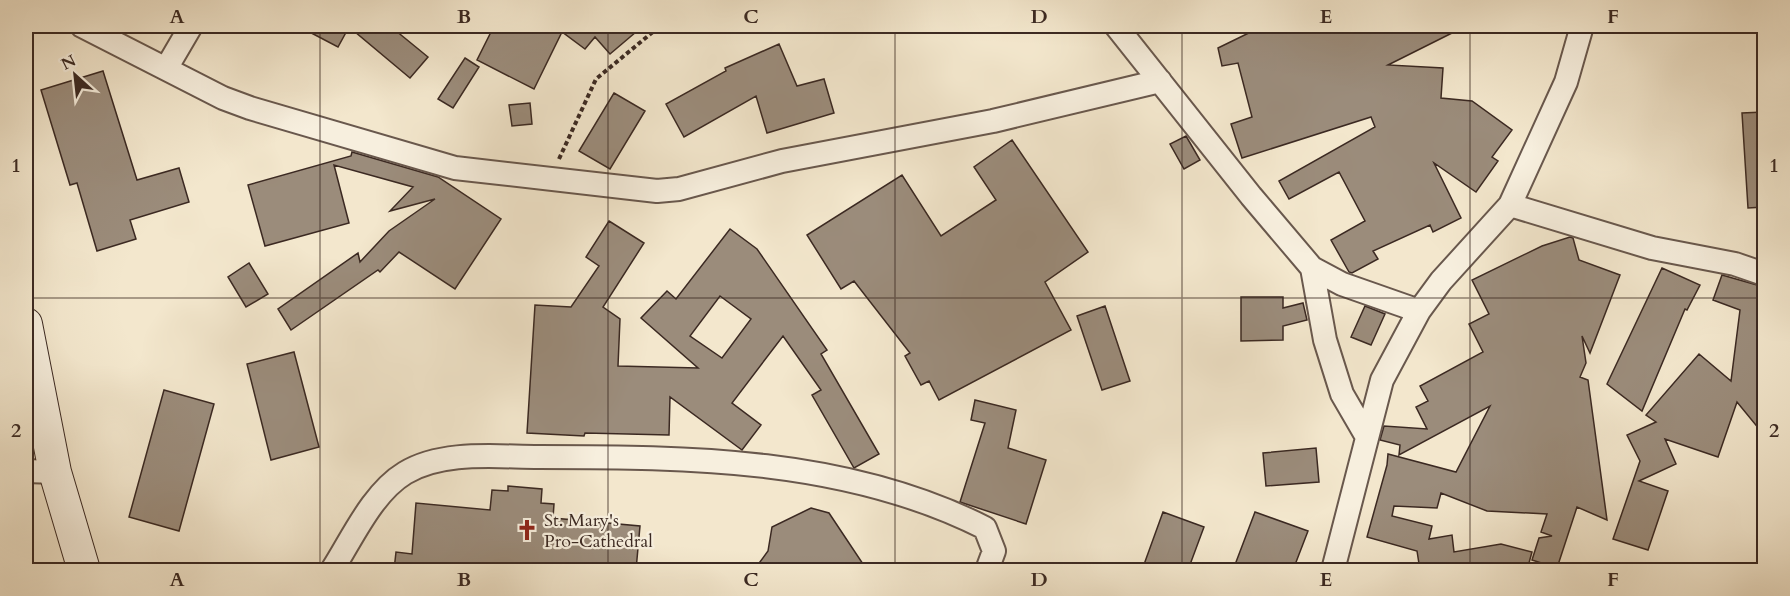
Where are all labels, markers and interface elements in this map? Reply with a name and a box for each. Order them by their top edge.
text: A [169,3,185,30]
text: B [457,3,471,30]
text: C [743,3,759,30]
text: D [1030,3,1048,30]
text: E [1320,3,1332,30]
text: F [1607,3,1619,30]
north arrow [45,45,105,105]
text: N [57,50,80,75]
text: 1 [11,152,21,179]
text: 1 [1769,152,1779,179]
text: 2 [11,417,21,444]
text: 2 [1769,417,1779,444]
place label: St. Mary's Pro-Cathedral [544,508,653,554]
church icon: St. Mary's Pro-Cathedral [515,518,539,542]
text: A [169,566,185,593]
text: B [457,566,471,593]
text: C [743,566,759,593]
text: D [1030,566,1048,593]
text: E [1320,566,1332,593]
text: F [1607,566,1619,593]

